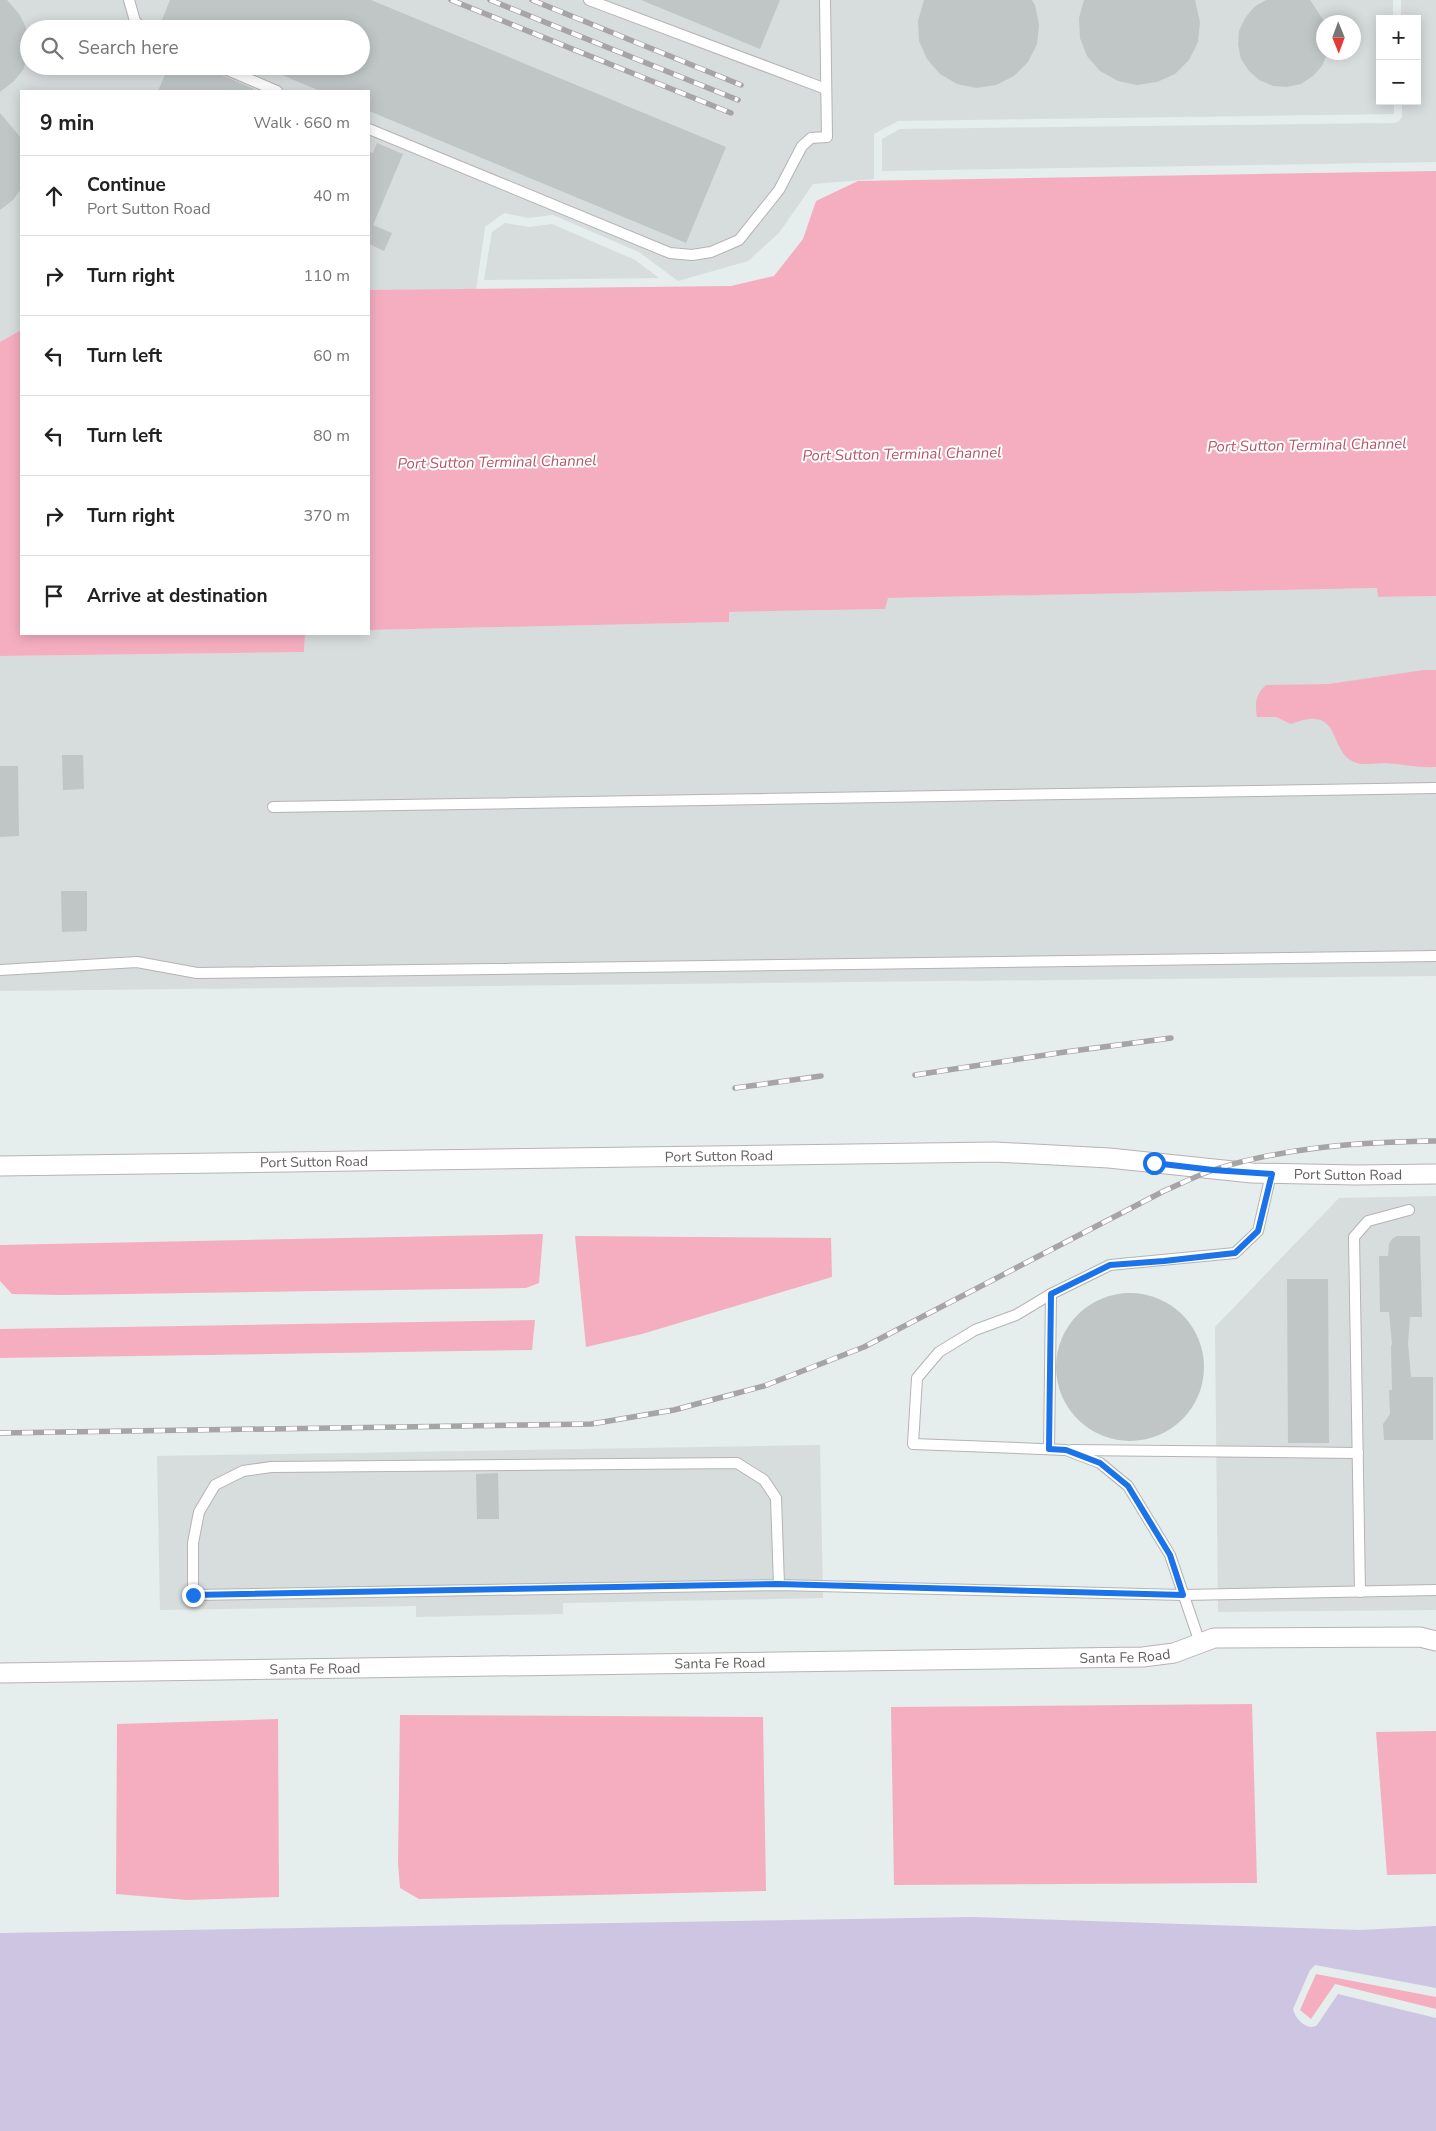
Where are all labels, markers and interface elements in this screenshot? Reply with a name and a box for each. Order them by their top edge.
north arrow [1316,15,1361,60]
map controls [1376,15,1421,105]
button: + [1376,15,1421,60]
search box [20,20,370,75]
icon: search [38,34,66,62]
text: Search here [78,35,179,61]
button: − [1376,60,1421,105]
text: 9 min [40,109,94,137]
text: Walk · 660 m [254,112,350,134]
text: Continue [87,172,166,198]
icon: ahead [40,182,68,210]
text: 40 m [313,185,350,207]
text: Port Sutton Road [87,198,211,220]
icon: right [40,262,68,290]
text: Turn right [87,263,174,289]
text: 110 m [303,265,350,287]
icon: left [40,342,68,370]
text: Turn left [87,343,162,369]
text: 60 m [313,345,350,367]
icon: left [40,422,68,450]
text: Turn left [87,423,162,449]
text: 80 m [313,425,350,447]
water label: Port Sutton Terminal Channel [1207,433,1407,457]
water label: Port Sutton Terminal Channel [802,442,1002,466]
water label: Port Sutton Terminal Channel [397,450,597,474]
icon: right [40,502,68,530]
text: Turn right [87,503,174,529]
text: 370 m [303,505,350,527]
icon: arrive [40,582,68,610]
text: Arrive at destination [87,583,268,609]
street label: Port Sutton Road [665,1146,773,1167]
street label: Port Sutton Road [260,1152,368,1172]
route start [1143,1152,1166,1175]
street label: Port Sutton Road [1294,1165,1402,1185]
route end [182,1584,205,1607]
street label: Santa Fe Road [1079,1645,1171,1668]
street label: Santa Fe Road [674,1653,766,1674]
street label: Santa Fe Road [269,1659,361,1679]

